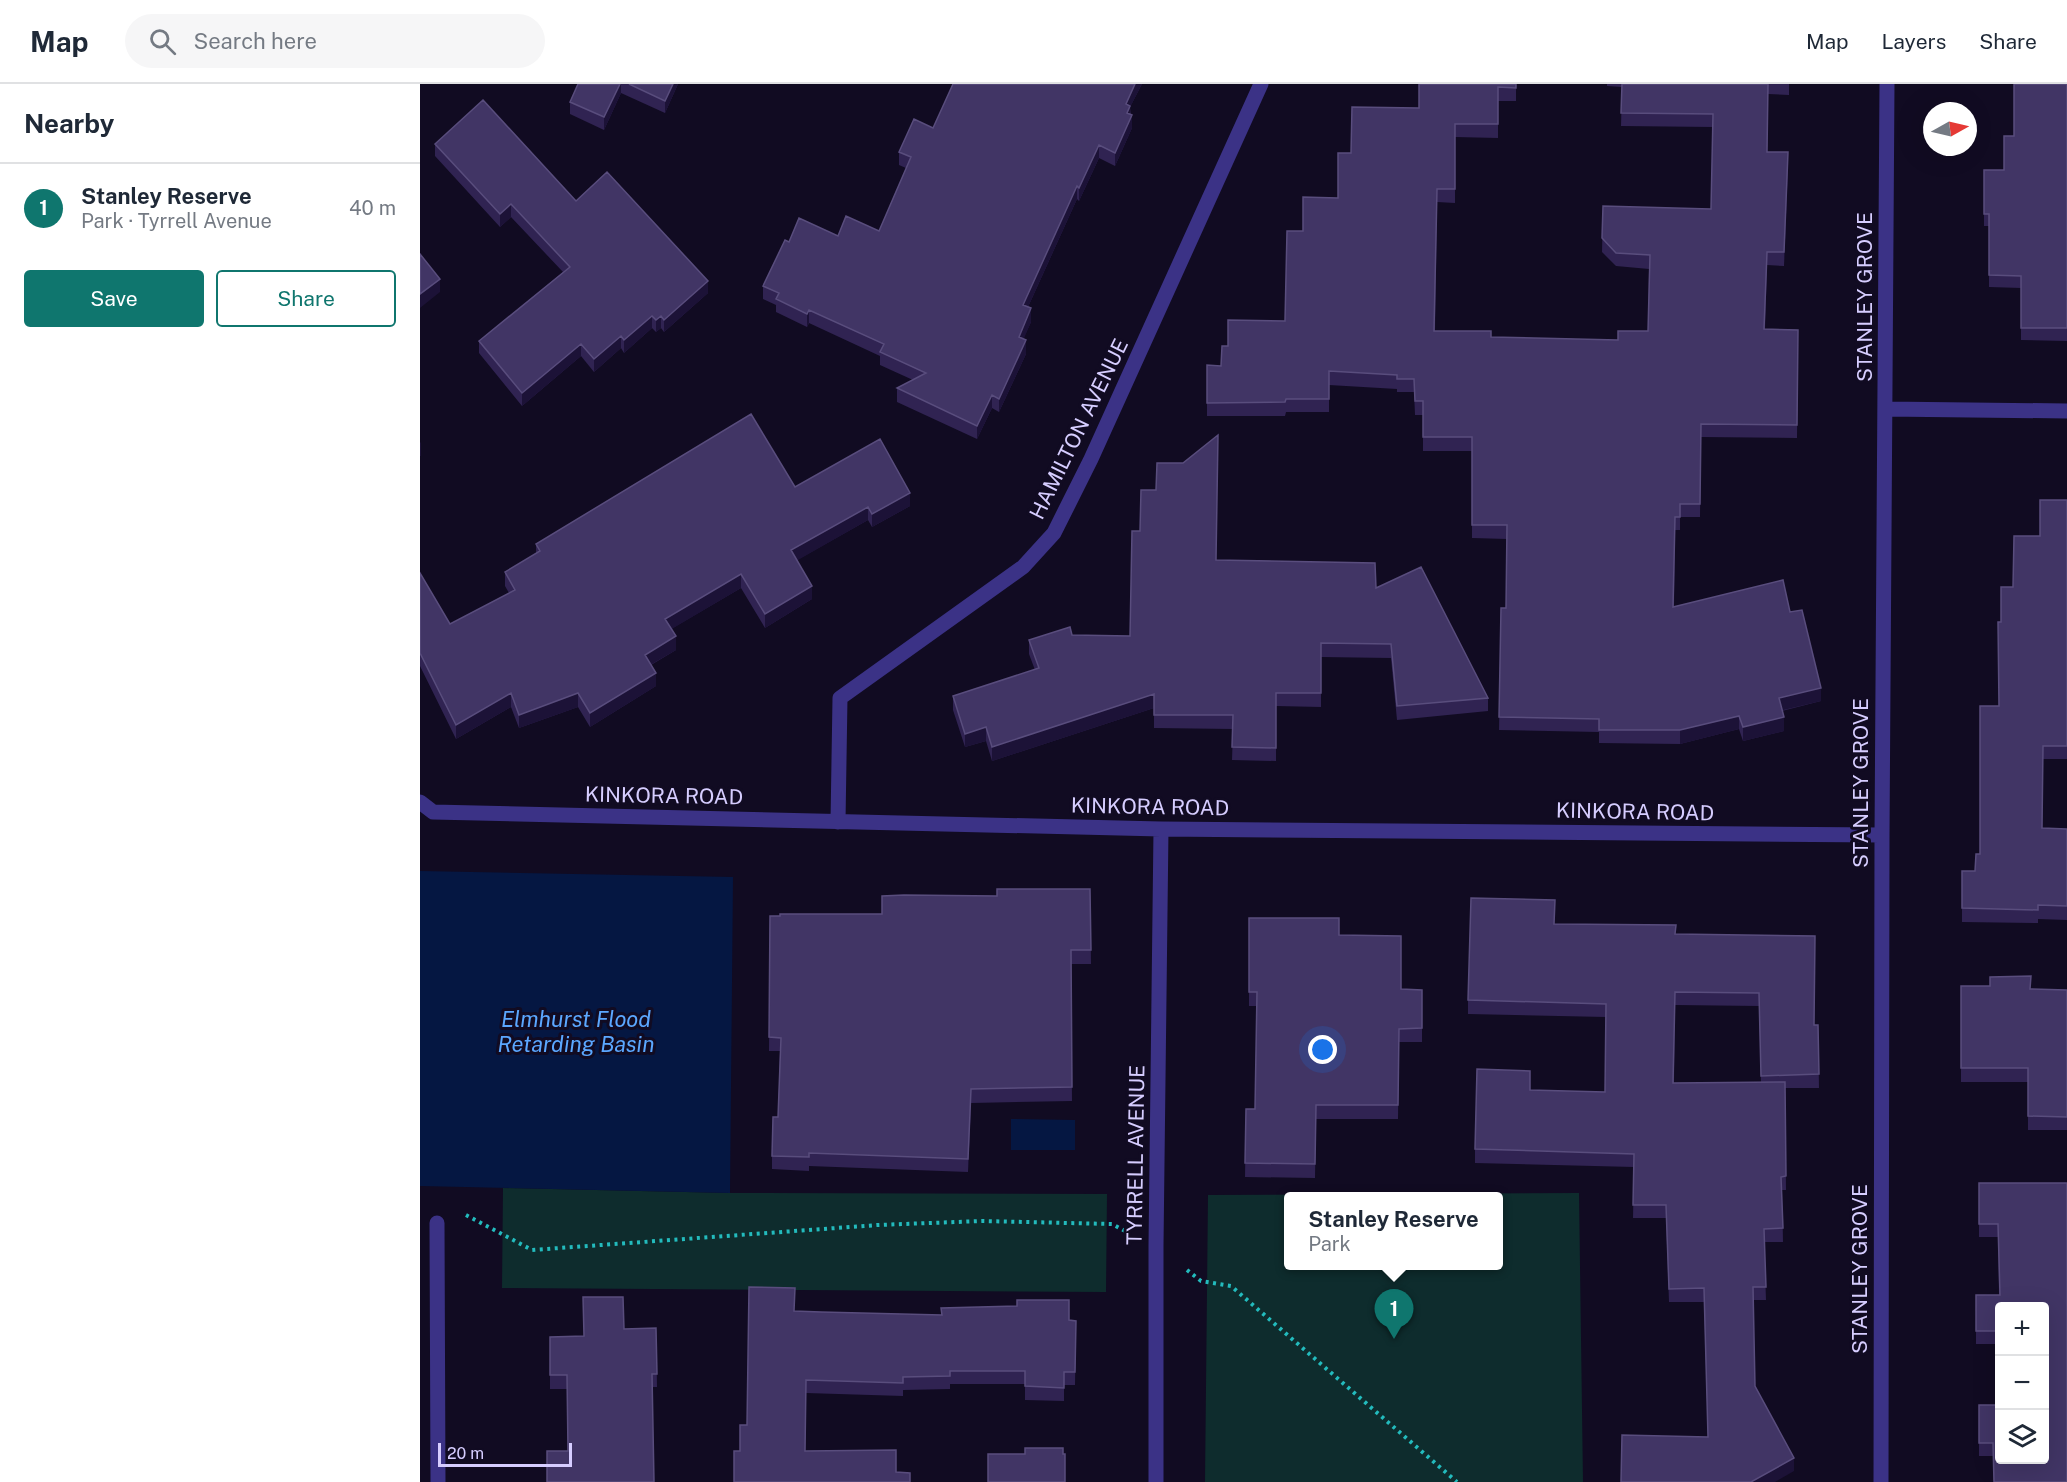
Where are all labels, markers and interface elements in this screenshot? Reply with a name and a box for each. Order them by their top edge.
search box [125,14,545,68]
text: Map [30,25,89,58]
icon: search [146,25,179,58]
text: Search here [194,28,317,54]
text: Map [1806,29,1849,54]
text: Layers [1882,29,1946,54]
text: Share [1979,29,2037,54]
north arrow [1923,102,1977,156]
text: Nearby [24,108,114,139]
text: Stanley Reserve [81,183,252,209]
text: 1 [39,196,48,220]
text: 40 m [349,196,396,220]
text: Park · Tyrrell Avenue [81,209,272,233]
street label: STANLEY GROVE [1852,212,1877,382]
button: Save [24,270,204,327]
button: Share [216,270,396,327]
street label: HAMILTON AVENUE [1024,334,1133,523]
street label: STANLEY GROVE [1848,698,1873,868]
street label: KINKORA ROAD [585,782,743,809]
street label: KINKORA ROAD [1071,793,1229,820]
street label: KINKORA ROAD [1556,798,1714,825]
water label: Elmhurst Flood Retarding Basin [498,1006,654,1057]
your location [1308,1035,1337,1064]
street label: TYRRELL AVENUE [1121,1065,1150,1245]
street label: STANLEY GROVE [1847,1184,1872,1354]
popup [1284,1192,1503,1270]
text: Stanley Reserve [1308,1206,1479,1232]
text: Park [1308,1232,1351,1256]
pin: 1 [1374,1290,1414,1339]
map controls [1995,1302,2049,1464]
button: + [1995,1302,2049,1356]
button: − [1995,1356,2049,1410]
button: layers [1995,1410,2049,1464]
scale bar [438,1440,572,1468]
text: 20 m [447,1444,484,1463]

